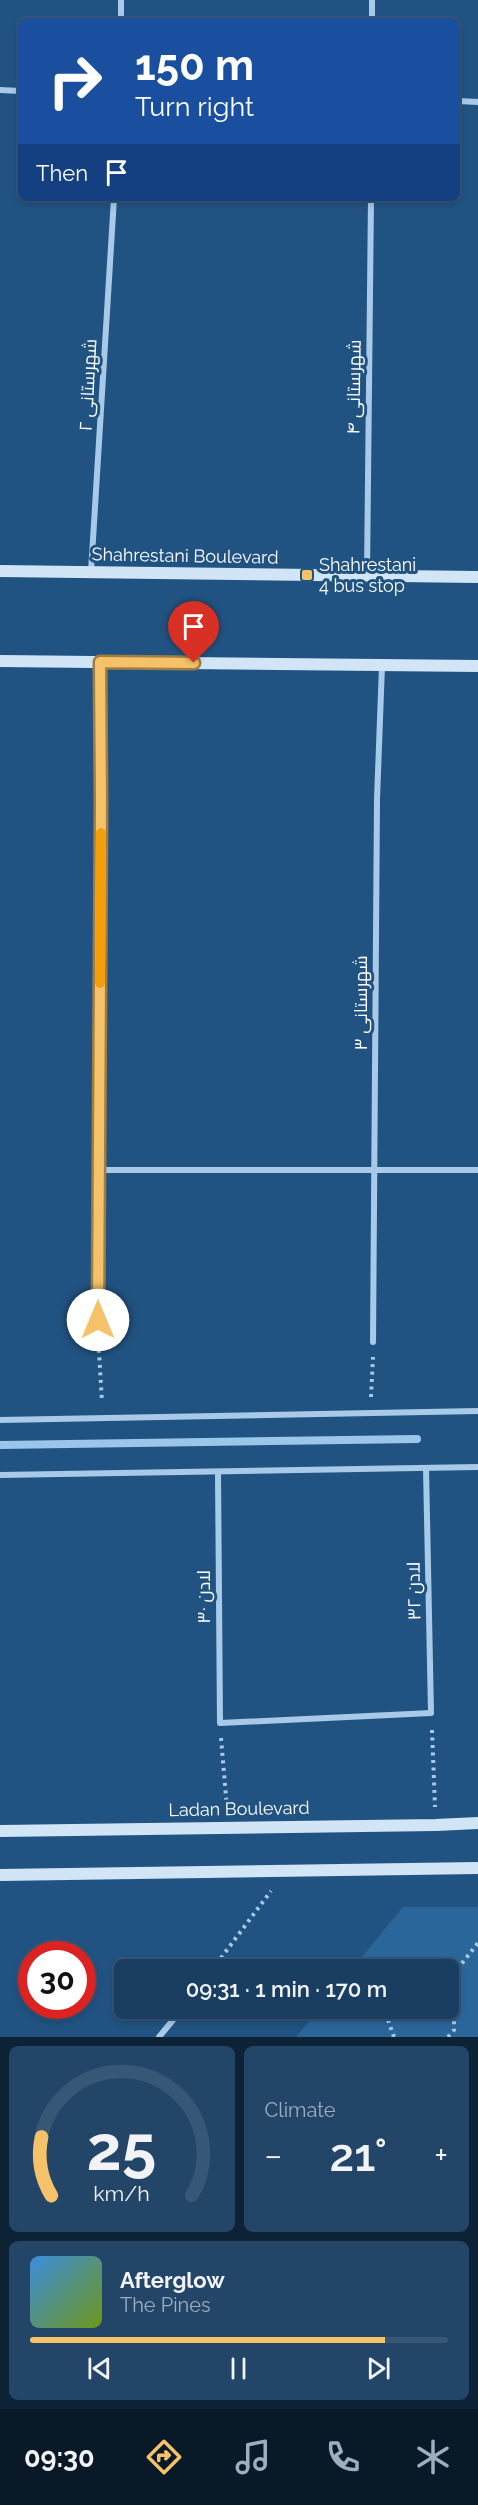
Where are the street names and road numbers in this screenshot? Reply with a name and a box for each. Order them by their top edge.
street label: شهرستانی ۲ [75,338,101,432]
street label: شهرستانی ۴ [342,339,366,435]
street label: Shahrestani Boulevard [91,543,279,568]
street label: شهرستانی ۳ [350,955,372,1051]
street label: لادن ۳۲ [402,1562,426,1620]
street label: لادن ۳۰ [193,1570,215,1624]
street label: Ladan Boulevard [168,1797,310,1820]

